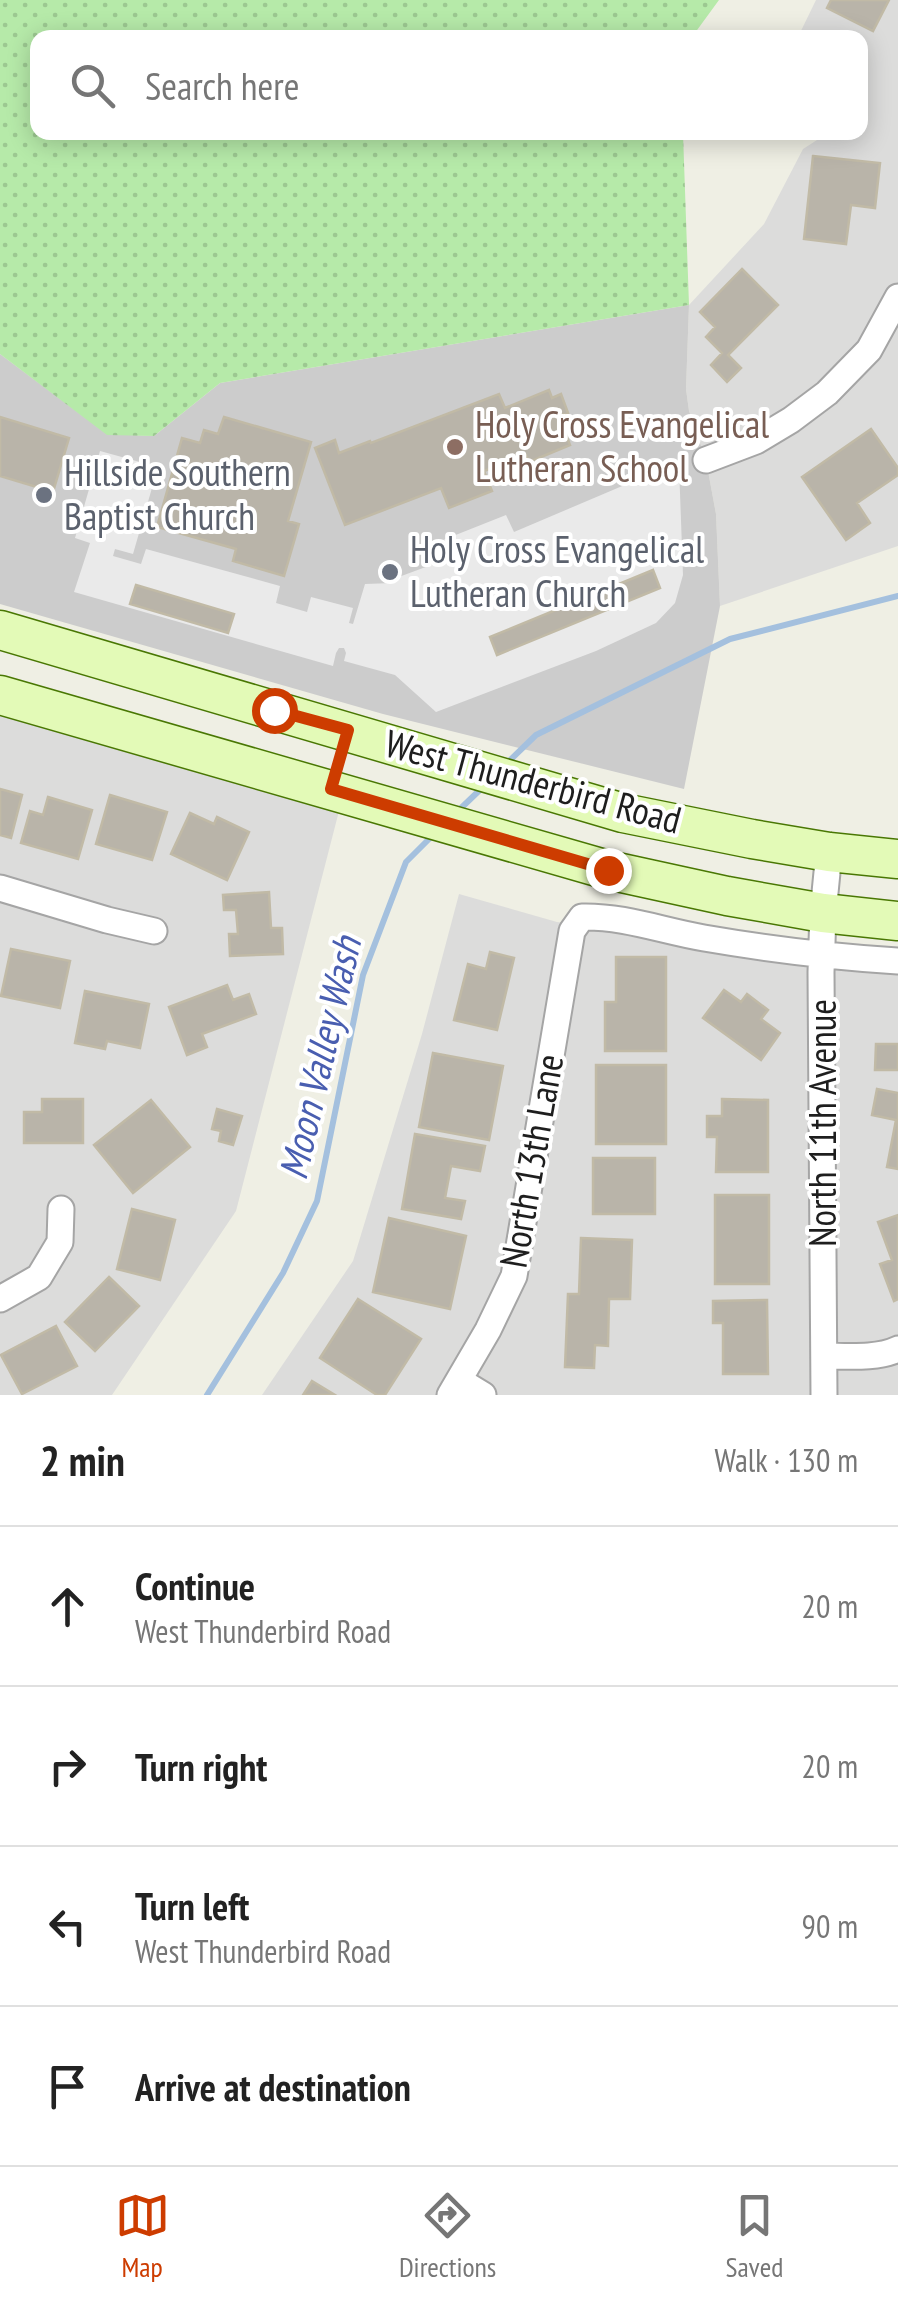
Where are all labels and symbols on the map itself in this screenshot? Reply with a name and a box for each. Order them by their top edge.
place label: Holy Cross Evangelical Lutheran School [475,399,769,492]
marker: Holy Cross Evangelical Lutheran School [444,436,466,458]
place label: Hillside Southern Baptist Church [64,447,291,540]
marker: Hillside Southern Baptist Church [33,484,55,506]
place label: Holy Cross Evangelical Lutheran Church [410,524,704,617]
marker: Holy Cross Evangelical Lutheran Church [379,561,401,583]
route start [252,688,298,734]
street label: West Thunderbird Road [380,718,687,844]
route end [586,848,632,894]
water label: Moon Valley Wash [266,929,373,1184]
street label: North 11th Avenue [797,999,846,1247]
street label: North 13th Lane [488,1050,573,1271]

